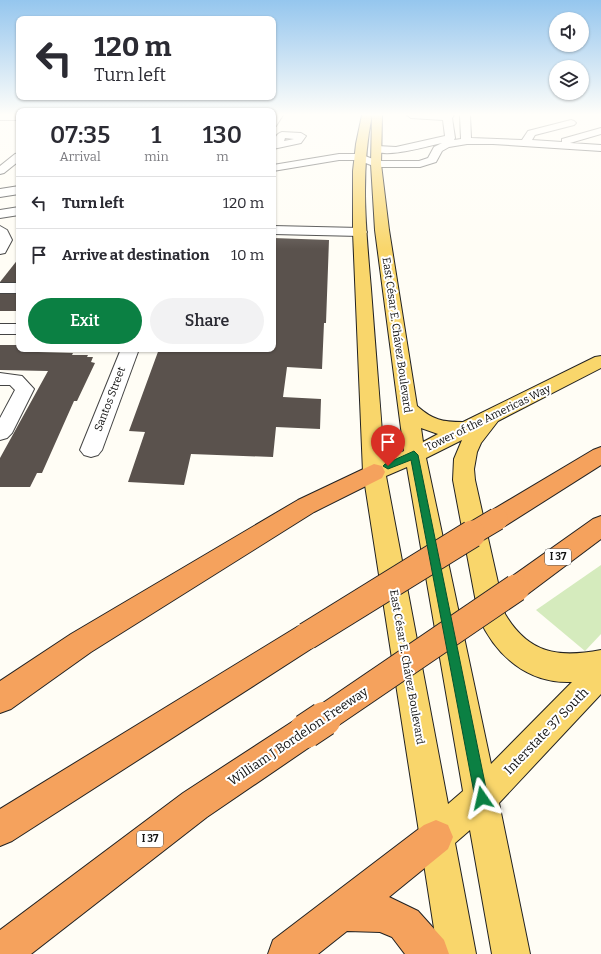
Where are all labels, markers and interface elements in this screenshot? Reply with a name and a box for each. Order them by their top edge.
map controls [549,12,589,100]
button: sound [549,12,589,52]
text: 120 m [94,30,171,63]
icon: left [28,32,80,84]
button: layers [549,60,589,100]
text: Turn left [94,64,166,86]
text: 07:35 [50,121,110,149]
text: 1 [151,121,162,149]
text: 130 [203,121,242,149]
text: Arrival [60,149,101,164]
text: min [144,149,169,164]
text: m [216,149,229,164]
icon: left [28,192,50,214]
text: Turn left [62,194,124,212]
text: 120 m [223,194,264,212]
icon: arrive [28,244,50,266]
text: Arrive at destination [62,246,209,264]
text: 10 m [231,246,264,264]
street label: East César E. Chávez Boulevard [380,256,414,414]
button: Exit [28,298,142,344]
button: Share [150,298,264,344]
street label: Santos Street [92,365,128,433]
street label: Tower of the Americas Way [423,382,553,454]
pin [371,425,405,466]
icon: arrive [377,431,399,453]
road number: I 37 [545,549,571,565]
street label: East César E. Chávez Boulevard [387,589,427,746]
street label: William J Bordelon Freeway [225,684,371,788]
street label: Interstate 37 South [501,685,591,777]
position arrow [461,777,503,819]
road number: I 37 [137,831,163,847]

